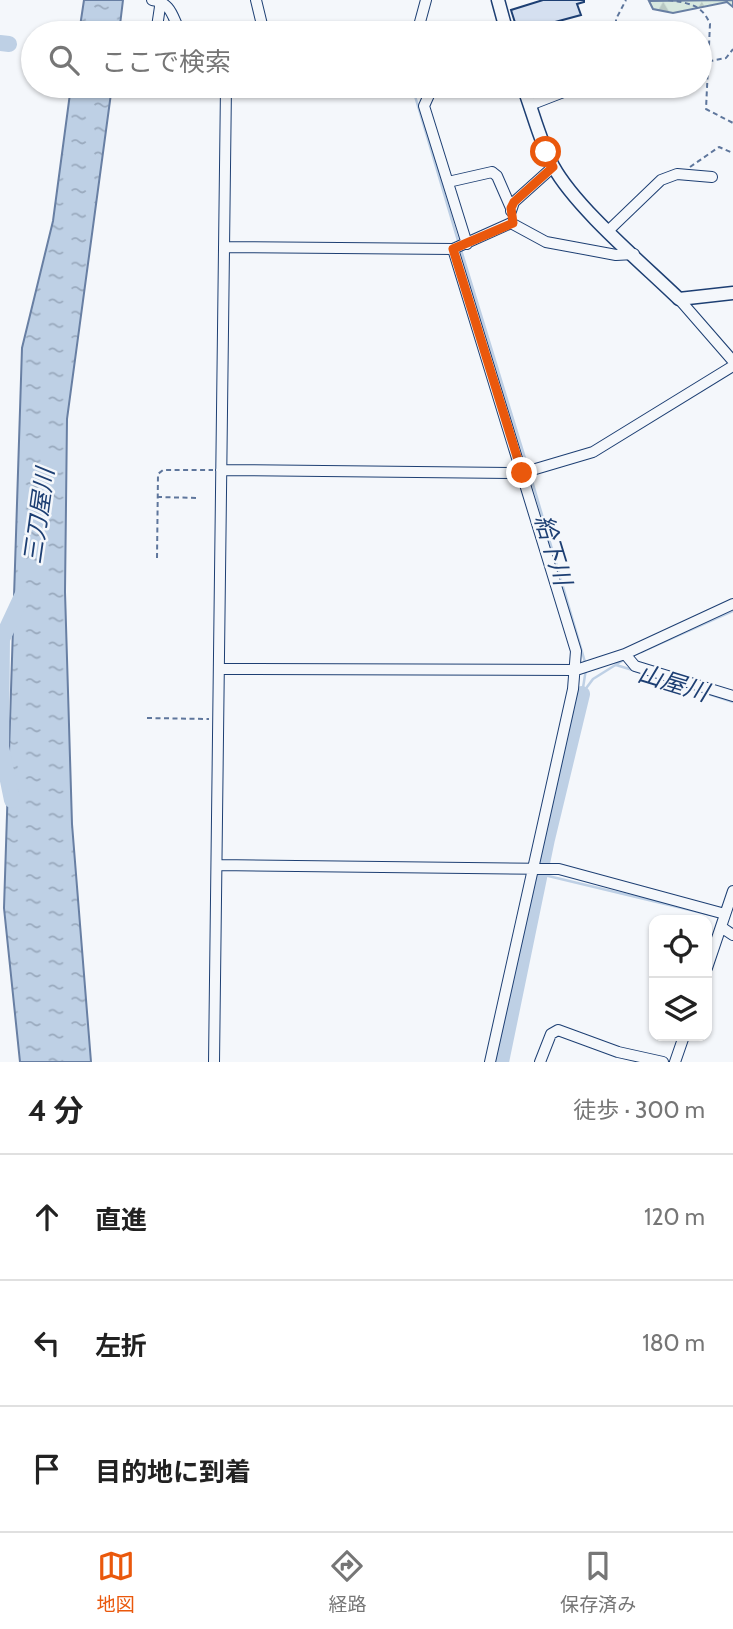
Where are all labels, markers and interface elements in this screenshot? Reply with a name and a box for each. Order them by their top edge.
search box [21,21,712,98]
icon: search [45,41,83,79]
text: ここで検索 [101,46,231,78]
route start [530,136,561,167]
route end [506,457,537,488]
water label: 三刀屋川 [17,463,60,565]
water label: 給下川 [529,511,579,591]
water label: 山屋川 [634,658,715,708]
map controls [649,915,712,1041]
button: locate [649,915,712,978]
button: layers [649,978,712,1041]
text: 4 分 [28,1092,83,1129]
text: 徒歩 · 300 m [573,1096,705,1124]
icon: ahead [28,1198,66,1236]
text: 120 m [644,1203,705,1231]
text: 直進 [95,1204,147,1236]
icon: left [28,1324,66,1362]
text: 180 m [642,1329,705,1357]
text: 左折 [95,1330,147,1362]
icon: arrive [28,1450,66,1488]
text: 目的地に到着 [95,1456,251,1488]
tab: 地図 [97,1547,135,1616]
tab: 経路 [328,1547,366,1616]
tab: 保存済み [560,1547,636,1616]

